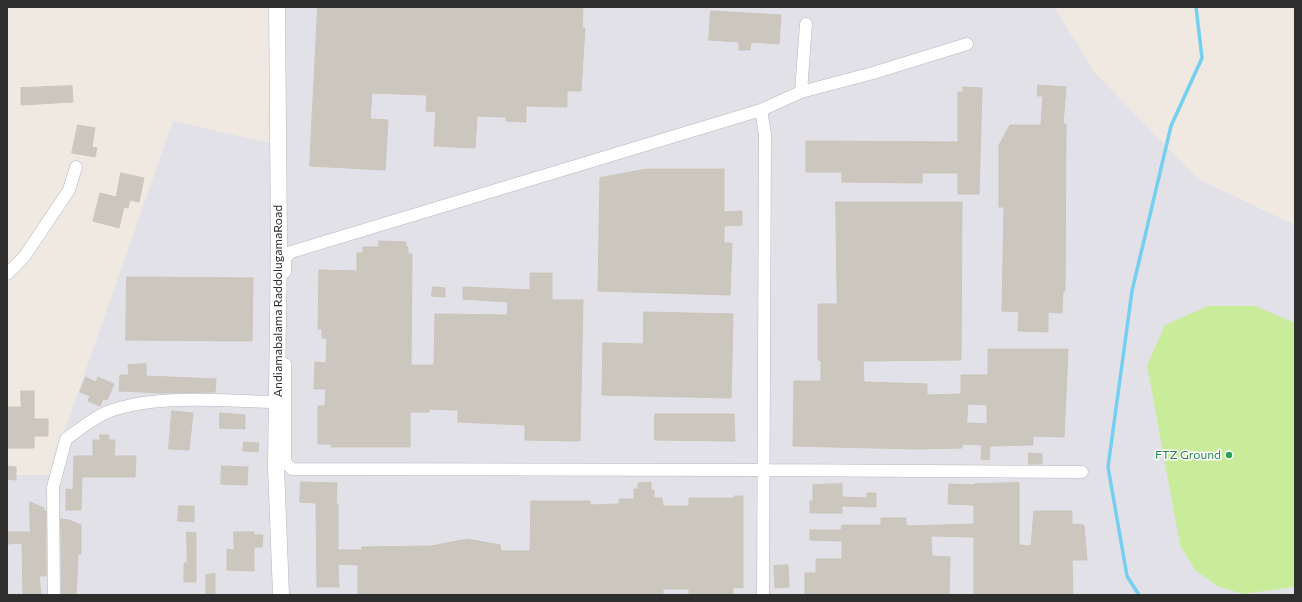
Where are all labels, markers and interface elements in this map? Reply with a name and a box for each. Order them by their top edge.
street label: Andiamabalama RaddolugamaRoad [271,205,285,397]
place label: FTZ Ground [1155,448,1221,462]
marker: FTZ Ground [1224,450,1234,460]

